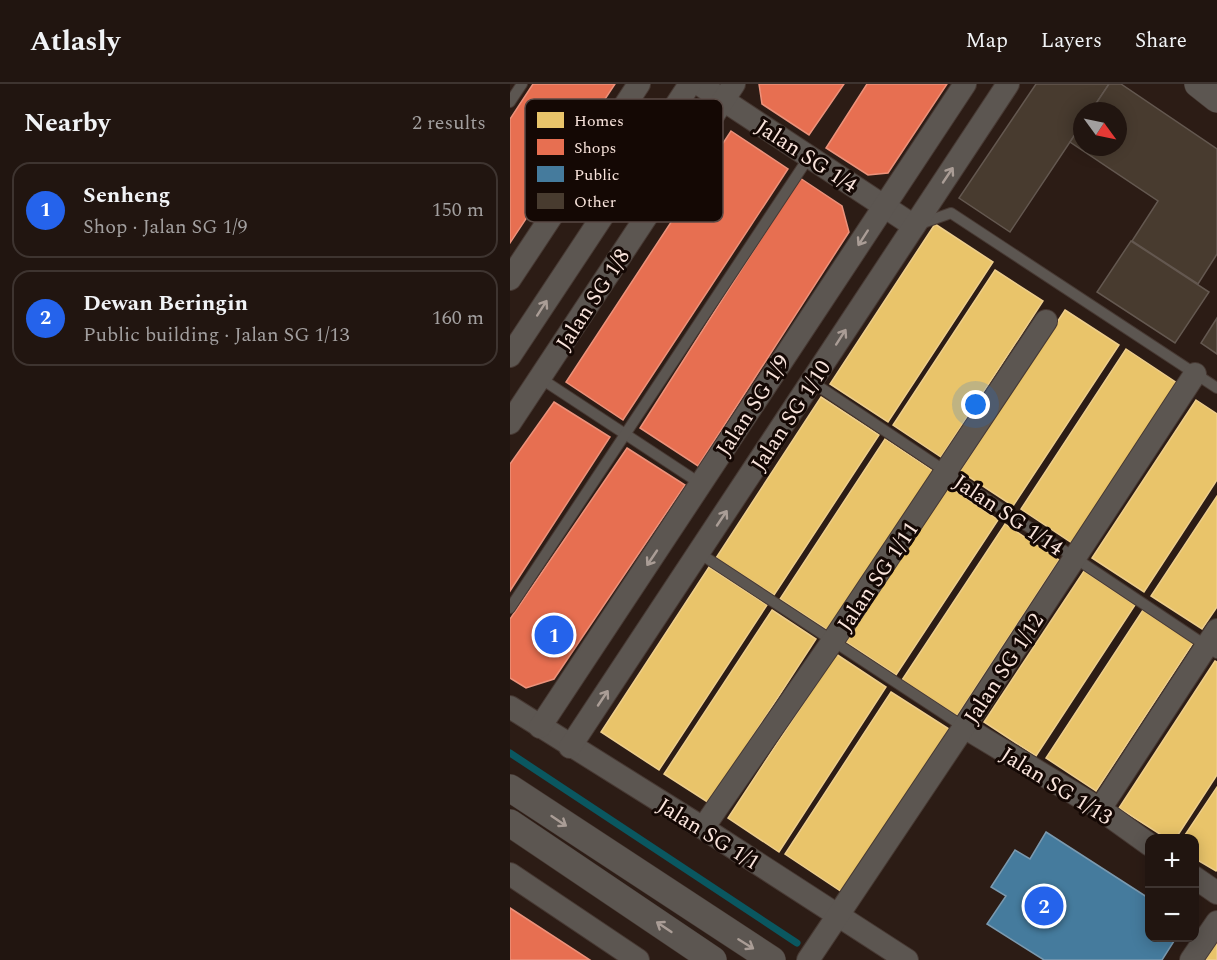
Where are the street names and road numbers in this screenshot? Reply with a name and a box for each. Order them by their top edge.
street label: Jalan SG 1/4 [749,111,864,202]
street label: Jalan SG 1/8 [548,242,639,357]
street label: Jalan SG 1/9 [708,348,799,463]
street label: Jalan SG 1/10 [743,354,840,478]
street label: Jalan SG 1/14 [946,466,1070,564]
street label: Jalan SG 1/11 [829,515,927,639]
street label: Jalan SG 1/12 [956,607,1053,731]
street label: Jalan SG 1/13 [994,739,1119,834]
street label: Jalan SG 1/1 [650,790,766,879]

